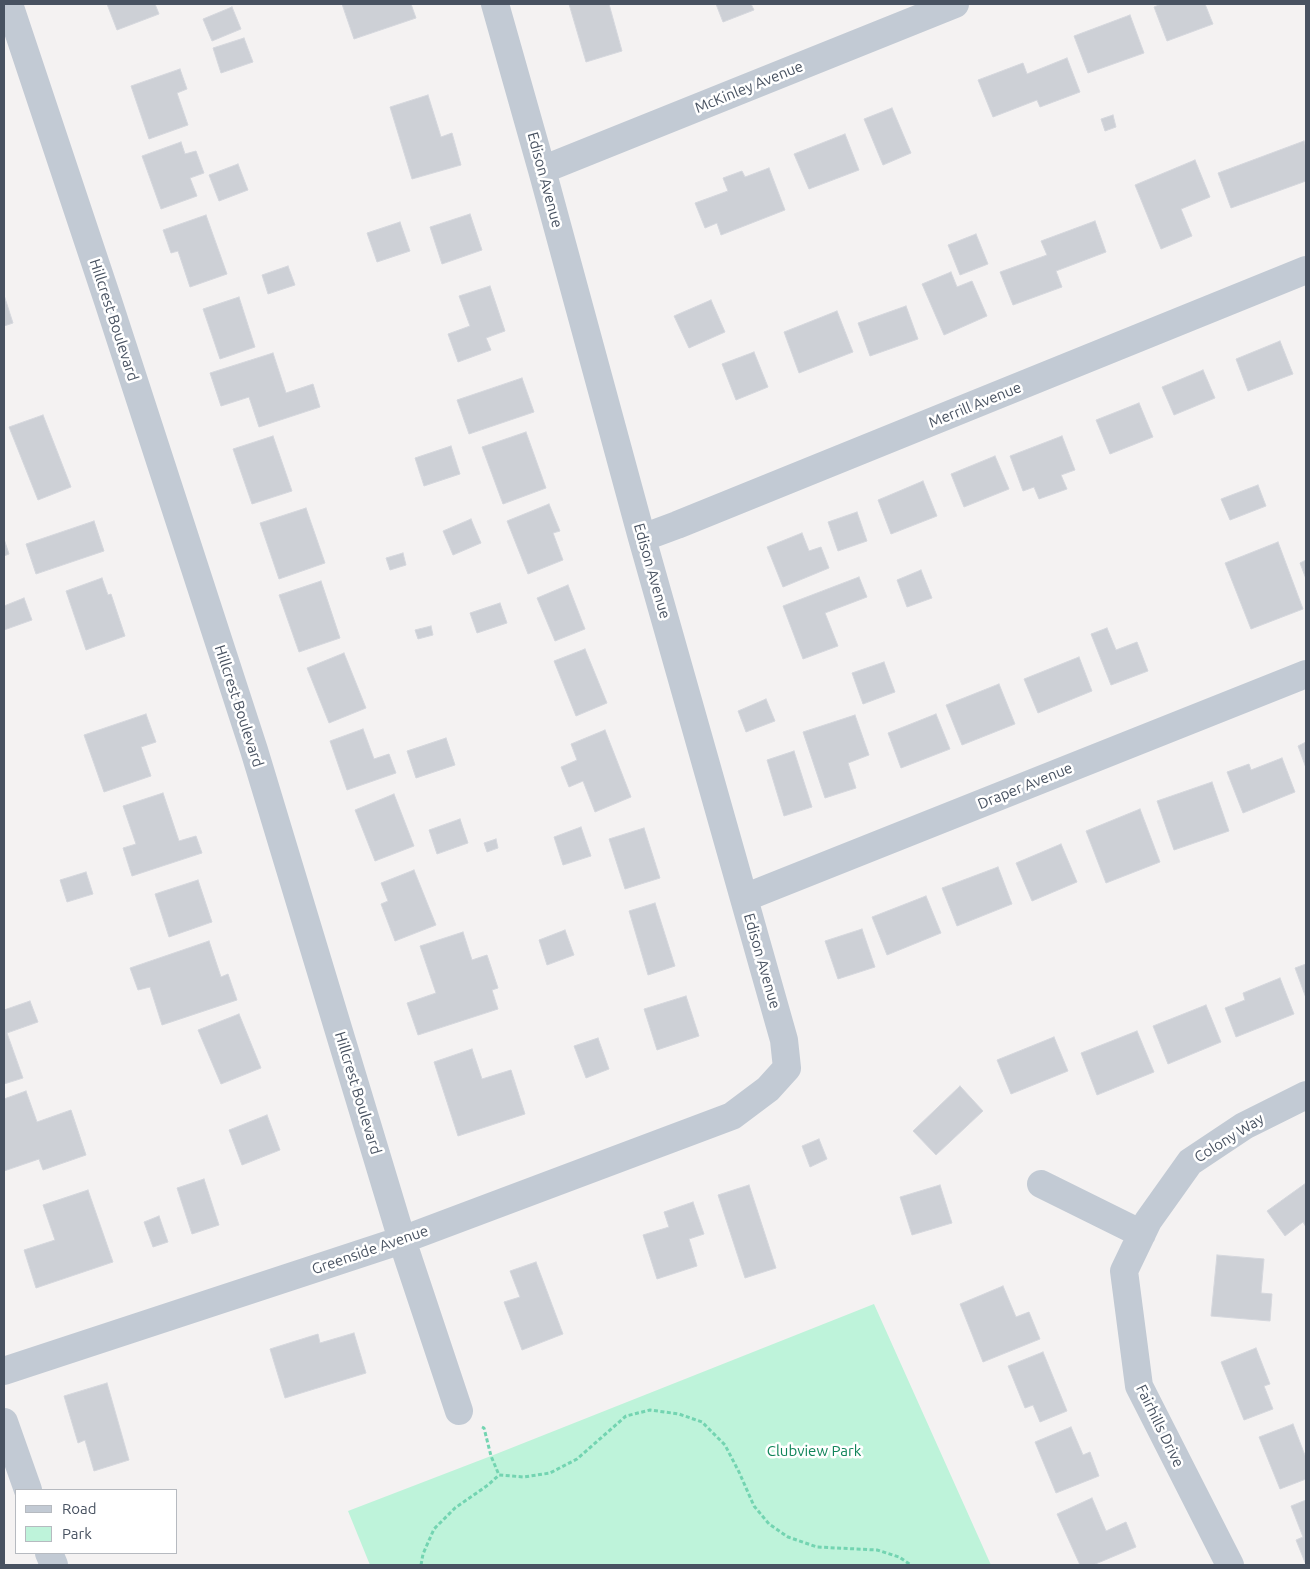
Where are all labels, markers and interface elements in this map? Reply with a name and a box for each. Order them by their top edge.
street label: McKinley Avenue [692,57,806,117]
street label: Edison Avenue [524,130,566,230]
street label: Hillcrest Boulevard [86,257,142,383]
street label: Merrill Avenue [926,378,1024,432]
street label: Edison Avenue [630,521,674,621]
street label: Hillcrest Boulevard [211,643,267,769]
street label: Draper Avenue [975,759,1075,813]
street label: Edison Avenue [740,911,784,1011]
street label: Hillcrest Boulevard [331,1030,385,1156]
street label: Colony Way [1191,1110,1267,1166]
street label: Greenside Avenue [309,1222,431,1278]
street label: Fairhills Drive [1132,1382,1188,1470]
park label: Clubview Park [767,1442,861,1460]
legend [15,1489,178,1554]
text: Road [62,1500,97,1517]
text: Park [62,1525,92,1542]

